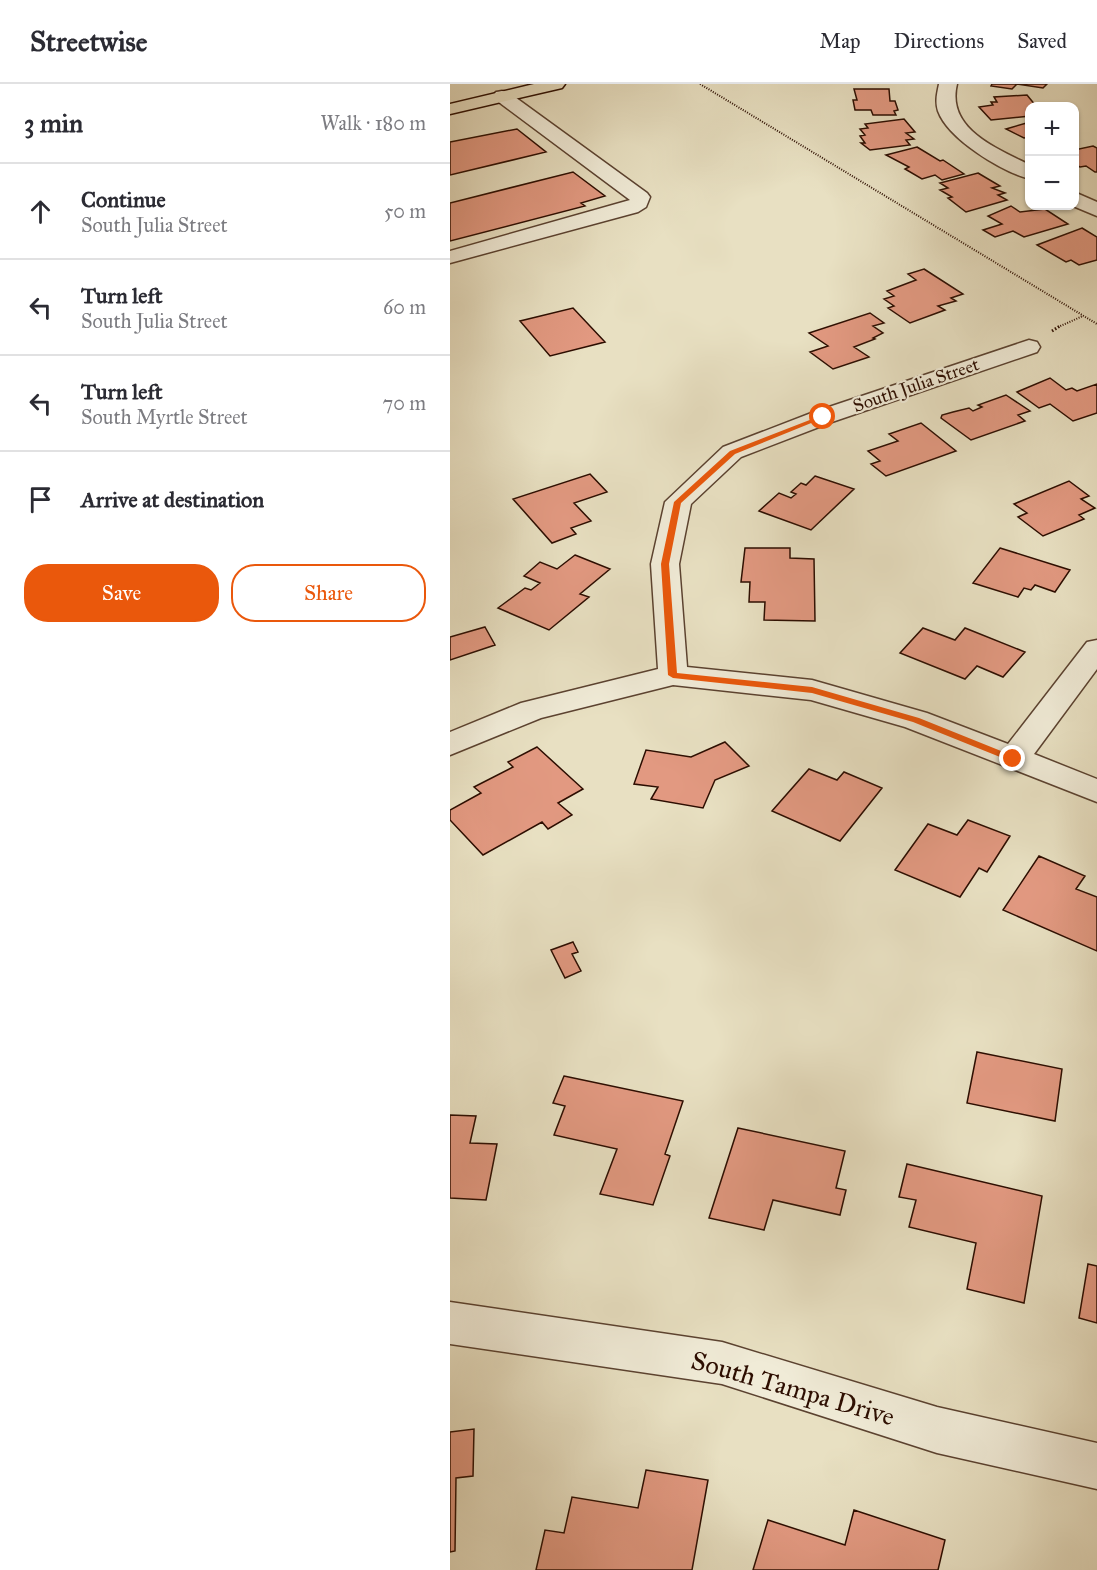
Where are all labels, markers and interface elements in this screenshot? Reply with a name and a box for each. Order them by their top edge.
text: Streetwise [30,24,147,59]
text: Map [820,28,861,54]
text: Directions [894,28,984,54]
text: Saved [1017,28,1067,54]
map controls [1025,102,1079,210]
button: + [1025,102,1079,156]
text: 3 min [24,107,83,139]
text: Walk · 180 m [321,111,426,135]
button: − [1025,156,1079,210]
text: Continue [81,186,166,213]
icon: ahead [24,195,57,228]
text: 50 m [384,199,426,223]
text: South Julia Street [81,213,228,237]
text: Turn left [81,282,163,309]
icon: left [24,291,57,324]
text: 60 m [383,295,426,319]
text: South Julia Street [81,309,228,333]
street label: South Julia Street [850,353,983,418]
text: Turn left [81,378,163,405]
icon: left [24,387,57,420]
text: 70 m [383,391,426,415]
route start [809,403,835,429]
text: South Myrtle Street [81,405,248,429]
icon: arrive [24,483,57,516]
text: Arrive at destination [81,486,264,513]
button: Save [24,564,219,622]
button: Share [231,564,426,622]
route end [999,745,1025,771]
street label: South Tampa Drive [688,1344,899,1432]

